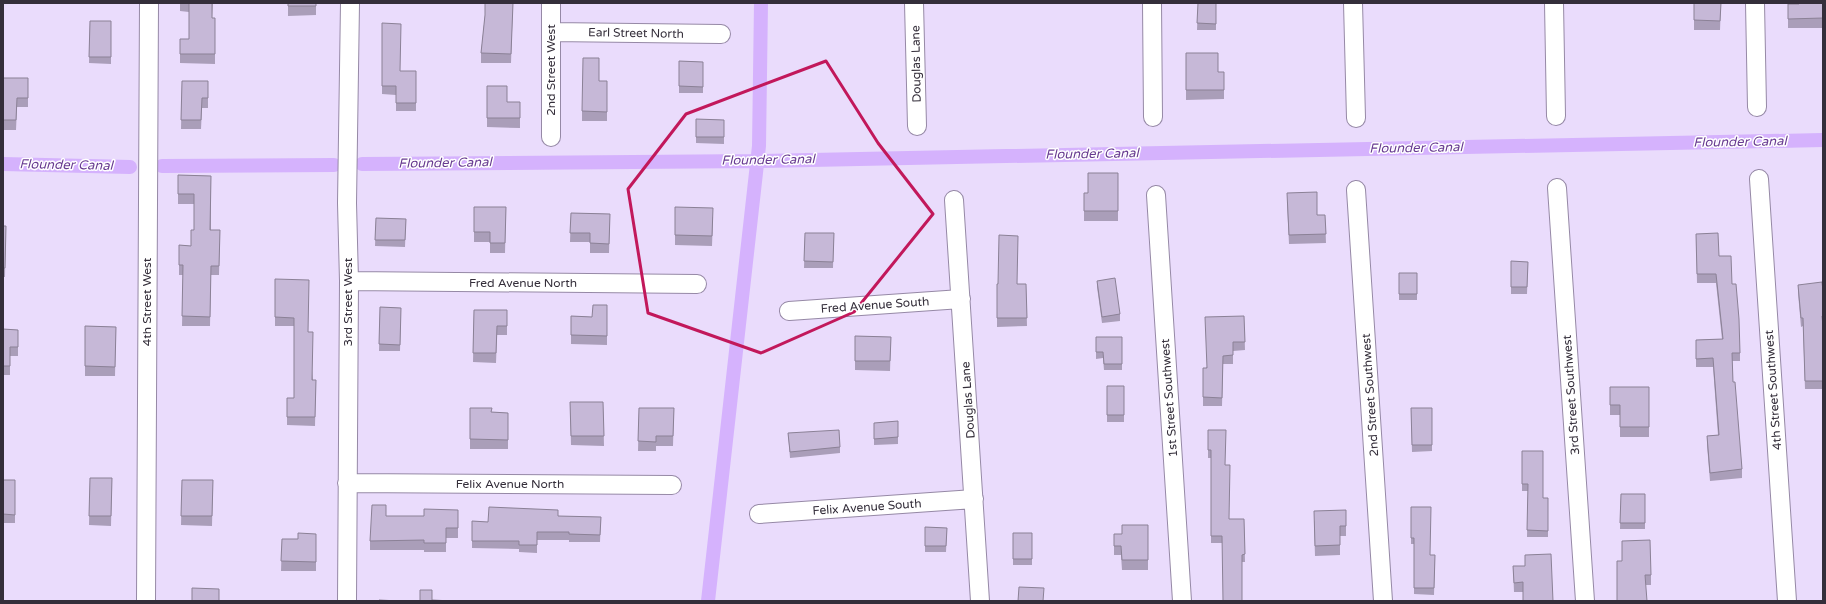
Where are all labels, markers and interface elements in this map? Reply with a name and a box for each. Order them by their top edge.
street label: 2nd Street West [544,24,558,116]
street label: Earl Street North [588,25,684,41]
street label: Douglas Lane [908,25,924,103]
water label: Flounder Canal [1693,133,1789,151]
water label: Flounder Canal [1369,139,1465,157]
water label: Flounder Canal [1045,145,1141,163]
water label: Flounder Canal [721,151,817,169]
water label: Flounder Canal [398,154,494,172]
water label: Flounder Canal [19,156,115,174]
street label: 4th Street West [140,257,154,346]
street label: 3rd Street West [341,257,355,346]
street label: Fred Avenue North [469,276,577,290]
street label: Fred Avenue South [820,294,930,316]
street label: 4th Street Southwest [1762,329,1784,450]
street label: 2nd Street Southwest [1359,333,1381,457]
street label: 3rd Street Southwest [1560,334,1582,456]
street label: 1st Street Southwest [1158,338,1180,458]
street label: Douglas Lane [958,361,978,439]
street label: Felix Avenue North [456,477,564,491]
street label: Felix Avenue South [812,496,922,518]

